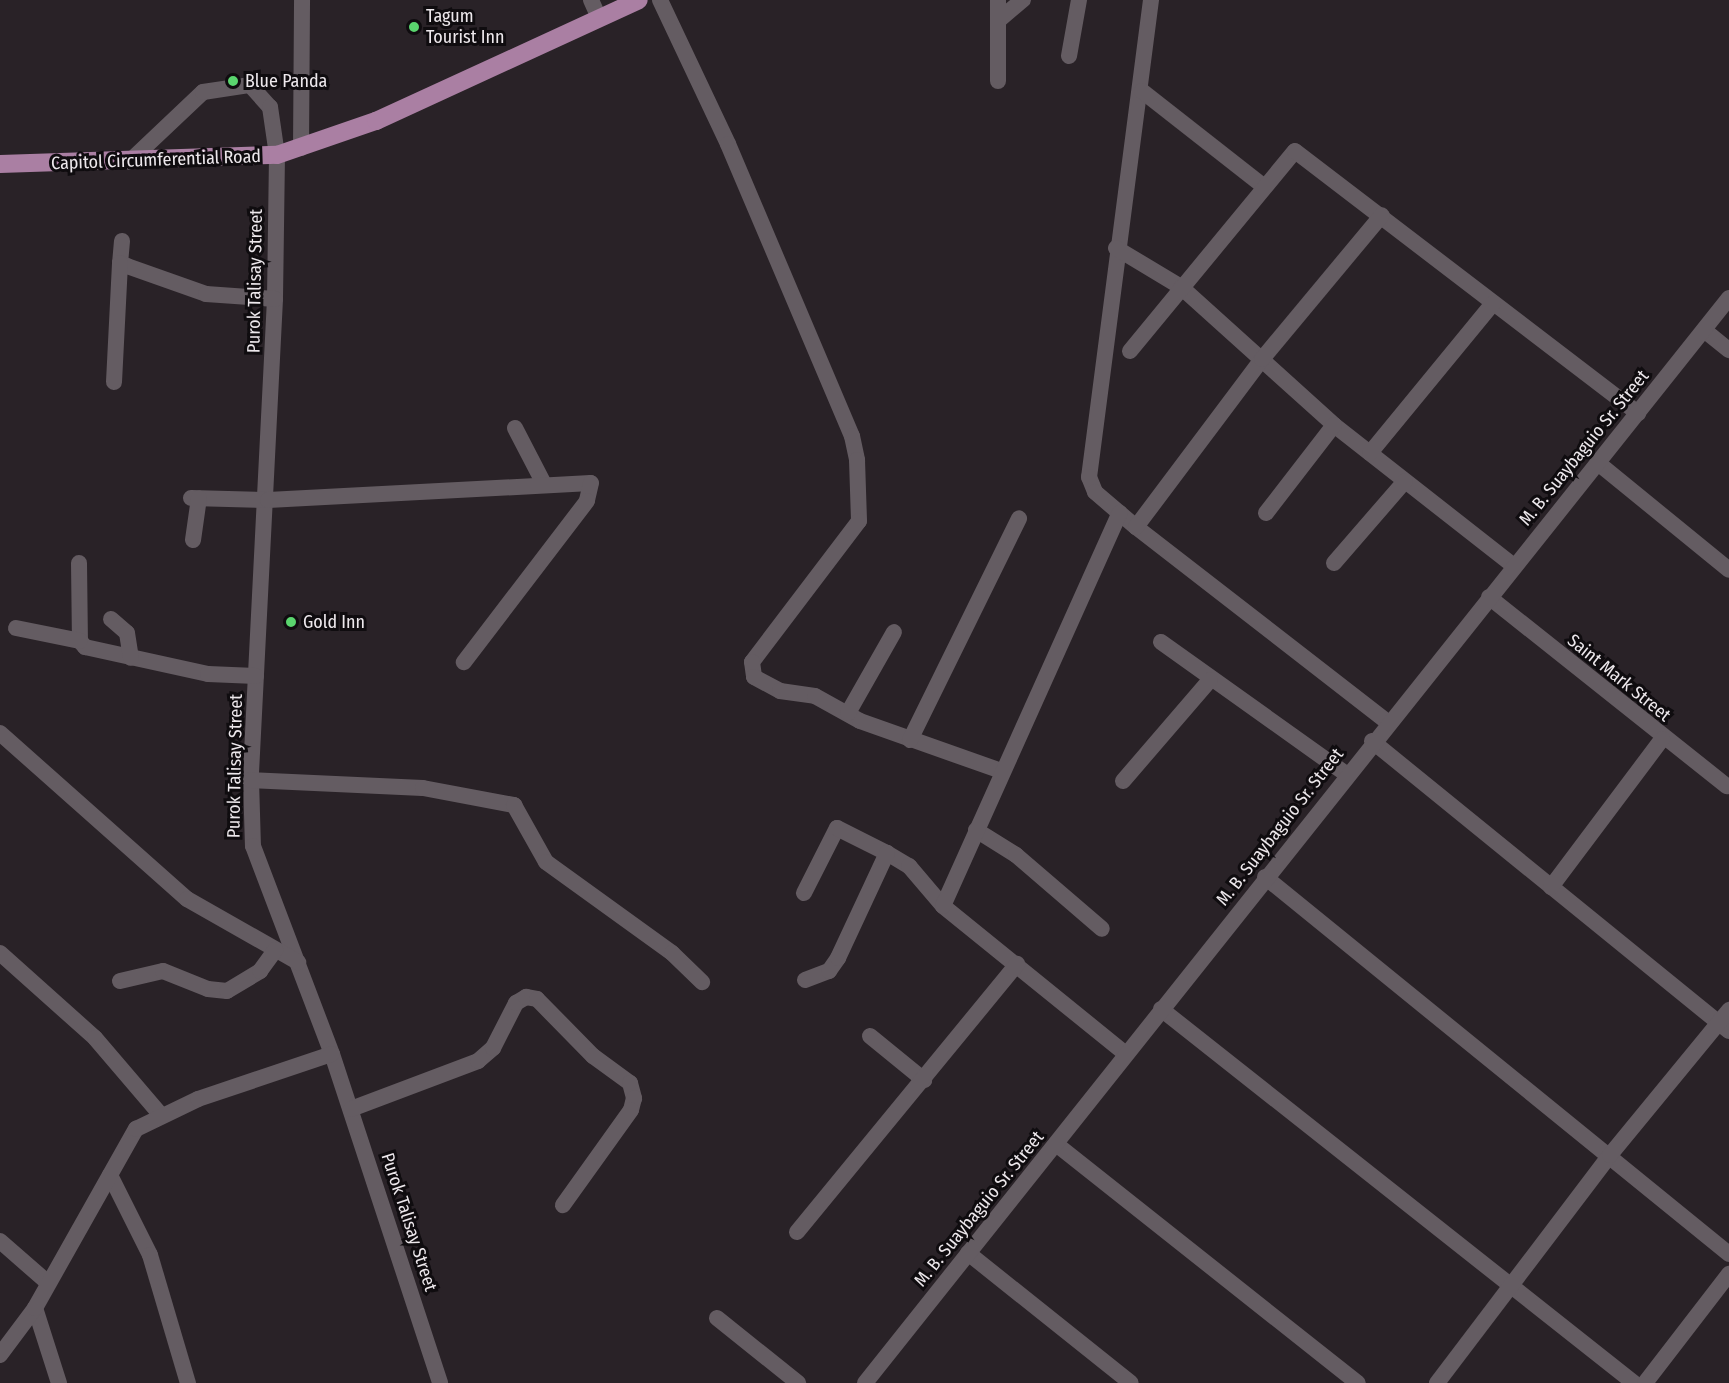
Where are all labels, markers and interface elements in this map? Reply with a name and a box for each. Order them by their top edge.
place label: Tagum Tourist Inn [426,6,505,48]
marker: Tagum Tourist Inn [407,20,421,34]
place label: Blue Panda [245,70,327,92]
marker: Blue Panda [226,74,240,88]
street label: Capitol Circumferential Road [51,146,261,174]
street label: Purok Talisay Street [243,209,267,353]
street label: M. B. Suaybaguio Sr. Street [1515,366,1653,530]
place label: Gold Inn [303,611,365,633]
marker: Gold Inn [284,615,298,629]
street label: Saint Mark Street [1563,630,1675,726]
street label: Purok Talisay Street [223,694,247,838]
street label: M. B. Suaybaguio Sr. Street [1212,744,1348,910]
street label: M. B. Suaybaguio Sr. Street [910,1127,1048,1291]
street label: Purok Talisay Street [376,1150,442,1294]

